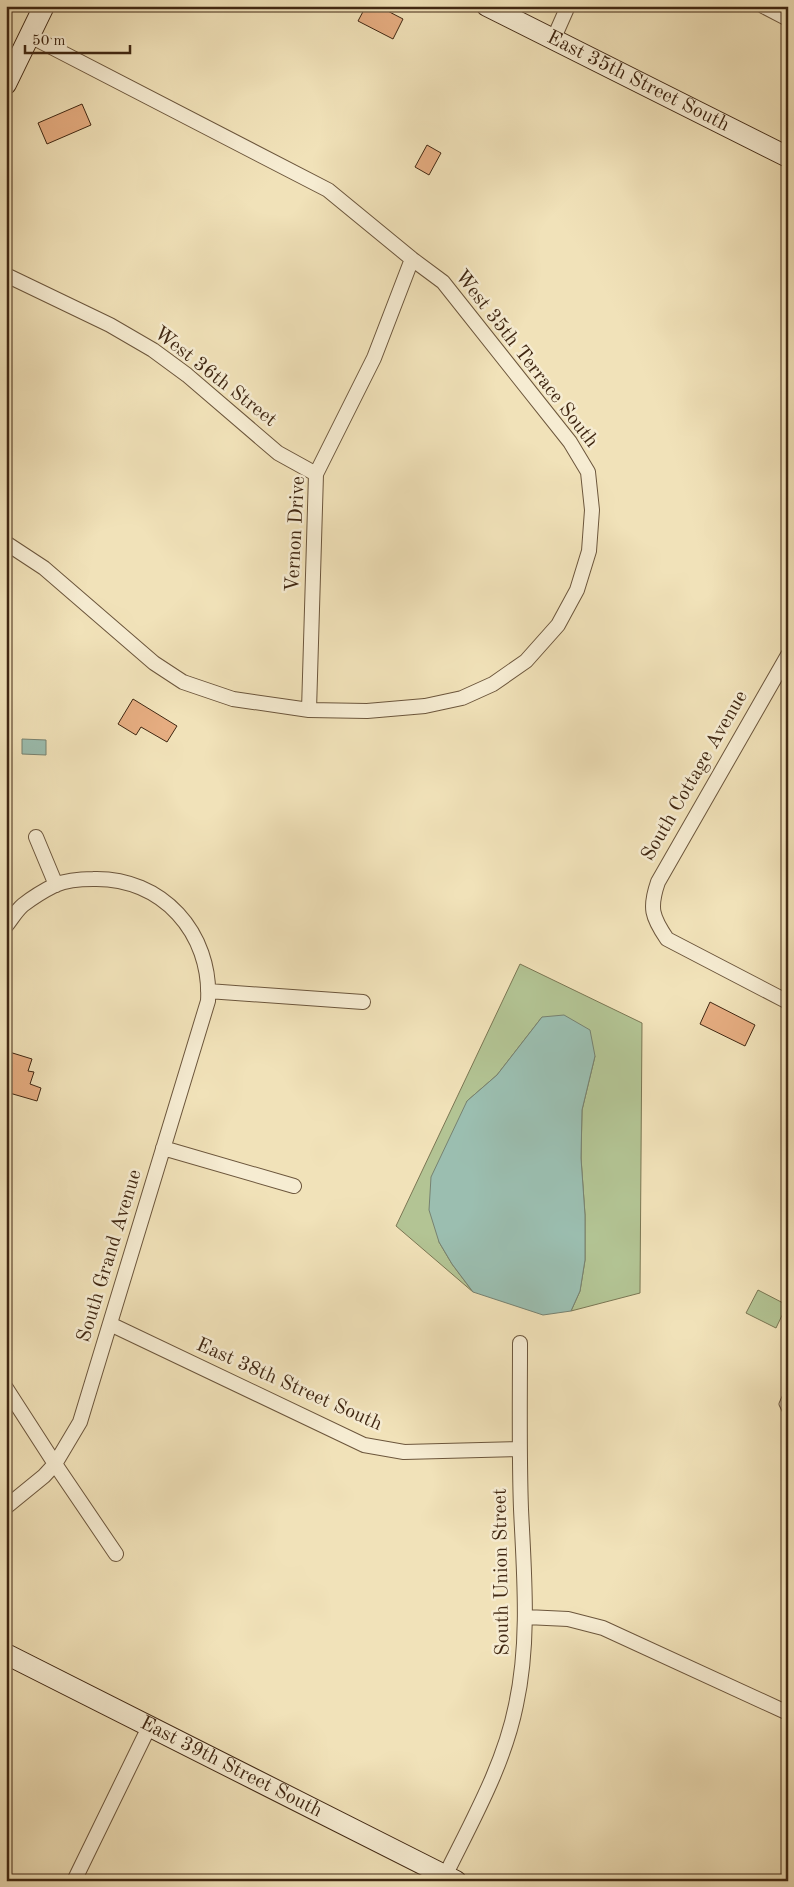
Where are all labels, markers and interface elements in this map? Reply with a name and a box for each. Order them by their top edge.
scale bar [25,22,130,54]
street label: East 35th Street South [544,28,733,136]
text: 50 m [32,34,66,49]
street label: West 35th Terrace South [451,266,601,452]
street label: West 36th Street [150,323,280,431]
street label: Vernon Drive [283,476,309,592]
street label: South Cottage Avenue [638,688,752,864]
street label: South Grand Avenue [74,1167,146,1345]
street label: East 38th Street South [193,1335,385,1435]
street label: South Union Street [491,1488,513,1656]
street label: East 39th Street South [137,1713,325,1822]

